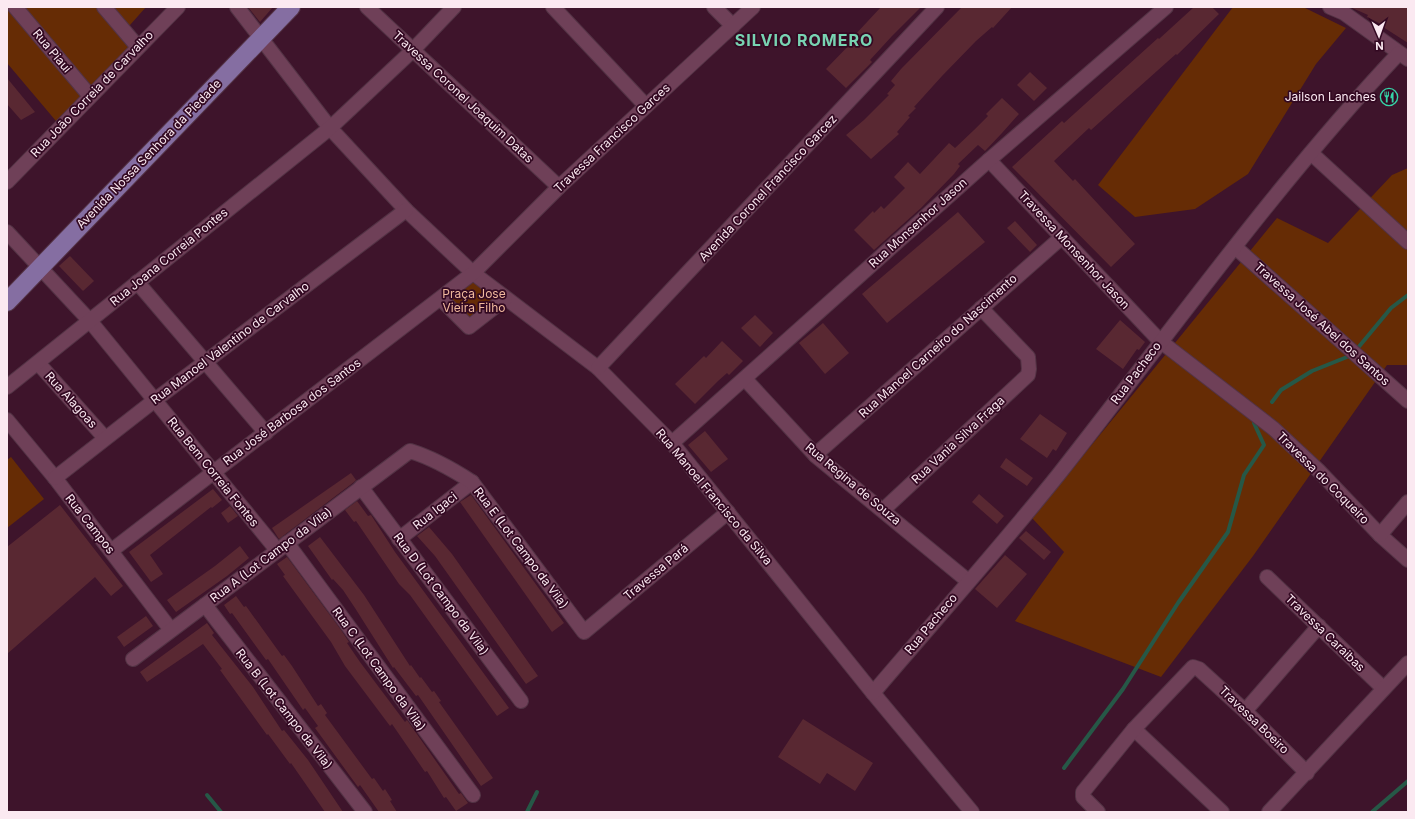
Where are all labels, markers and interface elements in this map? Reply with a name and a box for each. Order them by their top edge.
north arrow [1359,16,1399,56]
street label: Rua Piaui [30,26,75,76]
street label: Rua João Correia de Carvalho [27,27,156,160]
street label: Travessa Coronel Joaquim Datas [390,27,537,166]
district label: SILVIO ROMERO [735,30,873,50]
text: N [1375,39,1384,53]
street label: Avenida Nossa Senhora da Piedade [73,76,224,231]
street label: Travessa Francisco Garces [551,80,673,195]
restaurant icon: Jailson Lanches [1379,87,1399,107]
place label: Jailson Lanches [1285,89,1376,104]
street label: Avenida Coronel Francisco Garcez [696,111,840,264]
street label: Rua Monsenhor Jason [866,175,970,271]
street label: Travessa Monsenhor Jason [1016,187,1133,312]
street label: Rua Joana Correia Pontes [107,205,231,309]
street label: Travessa José Abel dos Santos [1251,259,1393,388]
street label: Rua Manoel Carneiro do Nascimento [856,271,1020,421]
street label: Rua Manoel Valentino de Carvalho [148,278,312,407]
park label: Praça Jose Vieira Filho [442,286,506,315]
street label: Rua Pacheco [1107,338,1164,407]
street label: Rua José Barbosa dos Santos [220,355,364,468]
street label: Rua Alagoas [42,368,101,431]
street label: Rua Vania Silva Fraga [908,393,1007,487]
street label: Rua Bem Correia Fontes [165,414,262,530]
street label: Rua Manoel Francisco da Silva [653,426,776,568]
street label: Travessa do Coqueiro [1274,428,1373,527]
street label: Rua Regina de Souza [803,439,904,528]
street label: Rua E (Lot Campo da Vila) [471,484,572,611]
street label: Rua Igaci [410,489,460,533]
street label: Rua Campos [62,491,118,557]
street label: Rua A (Lot Campo da Vila) [207,504,335,605]
street label: Rua D (Lot Campo da Vila) [391,530,492,658]
street label: Travessa Pará [620,540,691,603]
street label: Rua Pacheco [901,590,960,657]
street label: Travessa Caraibas [1283,591,1368,674]
street label: Rua C (Lot Campo da Vila) [329,604,429,734]
street label: Rua B (Lot Campo da Vila) [233,646,336,772]
street label: Travessa Boeiro [1216,683,1292,757]

